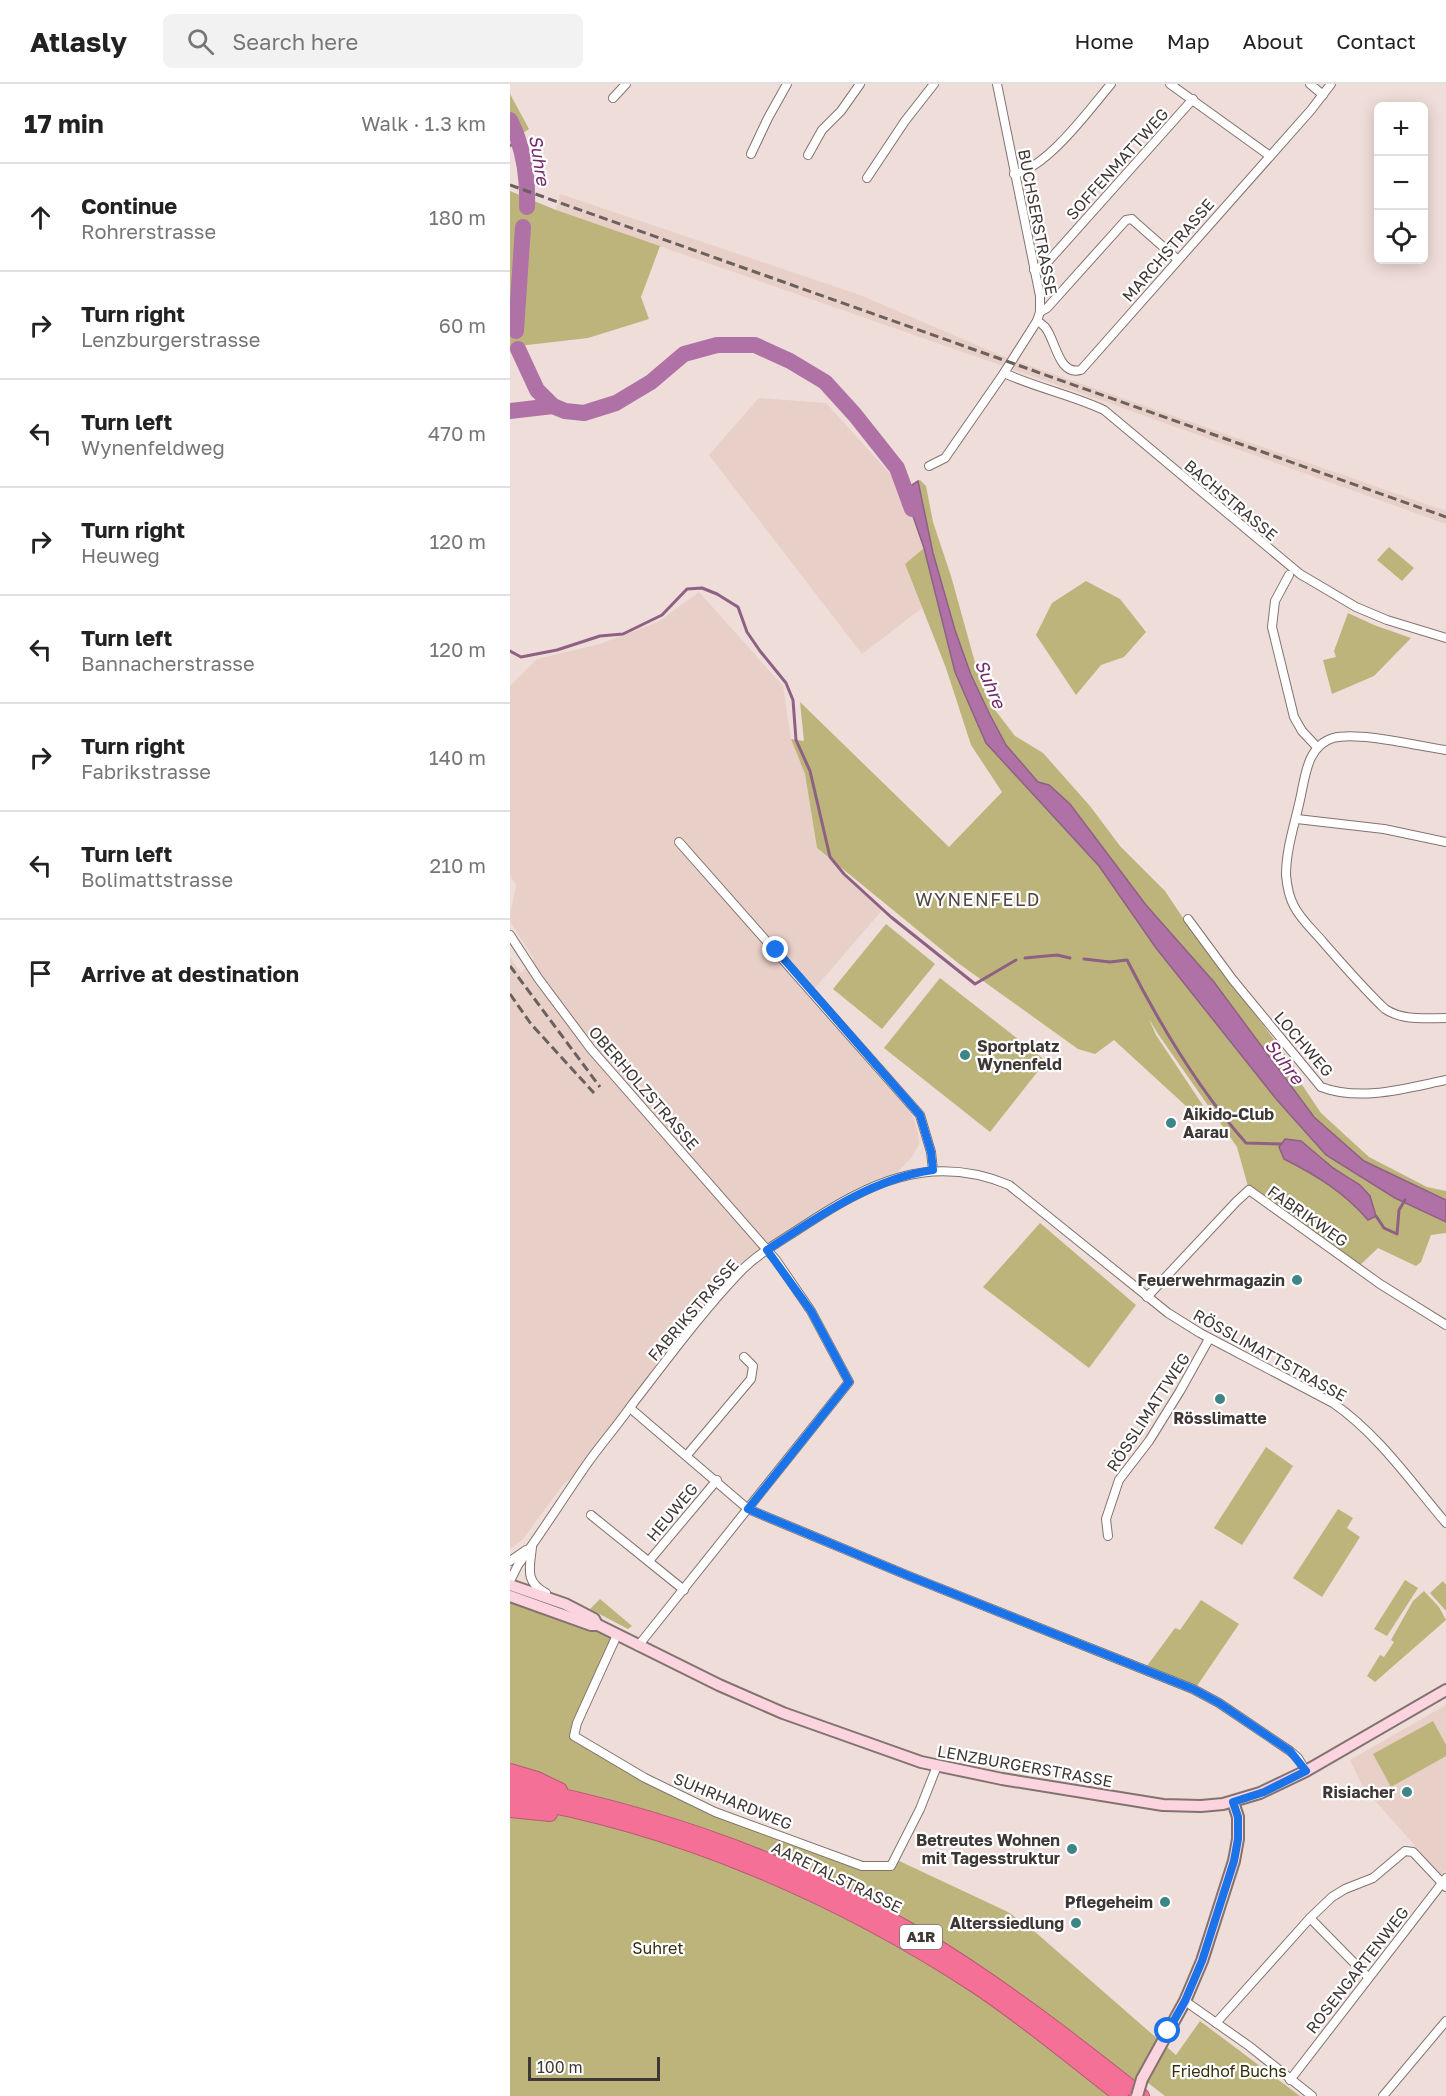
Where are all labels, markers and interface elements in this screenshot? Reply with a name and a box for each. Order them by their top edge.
search box [163,14,583,68]
text: Atlasly [30,25,127,58]
icon: search [184,25,217,58]
text: Search here [232,28,358,55]
text: Home [1074,28,1134,54]
text: Map [1167,28,1210,54]
text: About [1243,28,1303,54]
text: Contact [1336,28,1416,54]
map controls [1374,102,1428,264]
button: + [1374,102,1428,156]
street label: SOFFENMATTWEG [1062,104,1172,224]
text: 17 min [24,108,104,139]
text: Walk · 1.3 km [361,111,486,135]
water label: Suhre [525,133,555,188]
street label: BUCHSERSTRASSE [1014,147,1062,297]
button: − [1374,156,1428,210]
text: Continue [81,192,177,219]
street label: MARCHSTRASSE [1118,194,1218,306]
icon: ahead [24,201,57,234]
text: 180 m [429,205,486,229]
button: locate [1374,210,1428,264]
text: Rohrerstrasse [81,219,216,243]
text: Turn right [81,300,185,327]
icon: right [24,309,57,342]
text: 60 m [439,313,486,337]
text: Lenzburgerstrasse [81,327,260,351]
text: Turn left [81,408,172,435]
icon: left [24,417,57,450]
text: 470 m [428,421,486,445]
text: Wynenfeldweg [81,435,225,459]
street label: BACHSTRASSE [1180,455,1282,545]
text: Turn right [81,516,185,543]
icon: right [24,525,57,558]
text: 120 m [430,529,486,553]
text: Heuweg [81,543,160,567]
text: Turn left [81,624,172,651]
icon: left [24,633,57,666]
text: 120 m [430,637,486,661]
text: Bannacherstrasse [81,651,255,675]
water label: Suhre [971,656,1012,713]
text: Turn right [81,732,185,759]
icon: right [24,741,57,774]
text: 140 m [429,745,486,769]
text: Fabrikstrasse [81,759,211,783]
text: Turn left [81,840,172,867]
icon: left [24,849,57,882]
text: 210 m [430,853,486,877]
text: Bolimattstrasse [81,867,233,891]
district label: WYNENFELD [915,888,1041,910]
route end [762,936,788,962]
icon: arrive [24,957,57,990]
text: Arrive at destination [81,960,299,987]
street label: LOCHWEG [1270,1007,1338,1081]
street label: OBERHOLZSTRASSE [585,1022,703,1154]
water label: Suhre [1261,1035,1310,1090]
place label: Sportplatz Wynenfeld [977,1036,1062,1074]
marker: Sportplatz Wynenfeld [958,1048,972,1062]
place label: Aikido-Club Aarau [1183,1104,1274,1142]
marker: Aikido-Club Aarau [1164,1116,1178,1130]
street label: FABRIKWEG [1264,1181,1352,1251]
street label: FABRIKSTRASSE [643,1255,743,1365]
place label: Feuerwehrmagazin [1137,1270,1285,1290]
marker: Feuerwehrmagazin [1290,1273,1304,1287]
street label: RÖSSLIMATTSTRASSE [1190,1304,1350,1406]
street label: RÖSSLIMATTWEG [1102,1349,1194,1475]
marker: Rösslimatte [1213,1392,1227,1406]
place label: Rösslimatte [1173,1408,1267,1428]
street label: HEUWEG [642,1479,702,1545]
street label: LENZBURGERSTRASSE [936,1741,1114,1791]
street label: SUHRHARDWEG [671,1768,795,1834]
place label: Risiacher [1322,1782,1395,1802]
marker: Risiacher [1400,1785,1414,1799]
place label: Betreutes Wohnen mit Tagesstruktur [916,1830,1060,1868]
street label: AARETALSTRASSE [769,1837,905,1917]
marker: Betreutes Wohnen mit Tagesstruktur [1065,1842,1079,1856]
place label: Pflegeheim [1065,1892,1153,1912]
marker: Pflegeheim [1158,1895,1172,1909]
street label: ROSENGARTENWEG [1301,1903,1413,2037]
place label: Alterssiedlung [950,1913,1064,1933]
marker: Alterssiedlung [1069,1916,1083,1930]
road number: A1R [900,1925,942,1949]
park label: Suhret [632,1938,684,1958]
route start [1154,2017,1180,2043]
scale bar [528,2054,660,2082]
text: 100 m [537,2057,583,2077]
park label: Friedhof Buchs [1171,2061,1287,2081]

